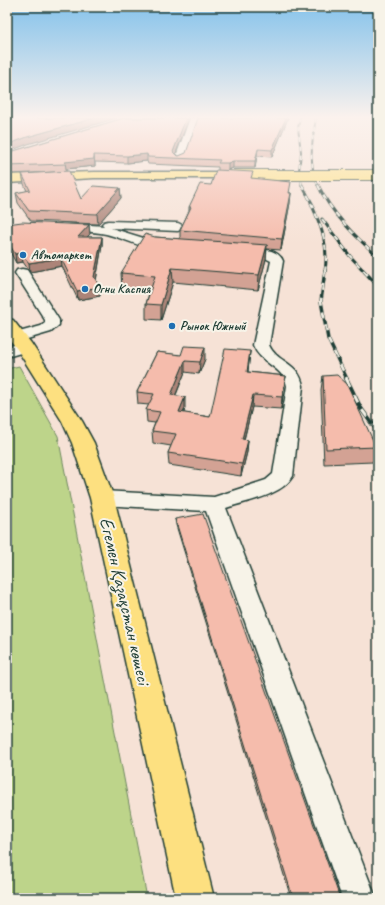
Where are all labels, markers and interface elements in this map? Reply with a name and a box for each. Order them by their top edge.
place label: Автомаркет [31,247,92,263]
marker: Автомаркет [18,250,28,260]
place label: Огни Каспия [93,281,151,297]
marker: Огни Каспия [80,284,90,294]
place label: Рынок Южный [180,318,247,334]
marker: Рынок Южный [167,321,177,331]
street label: Егемен Қазақстан көшесі [94,515,156,689]

